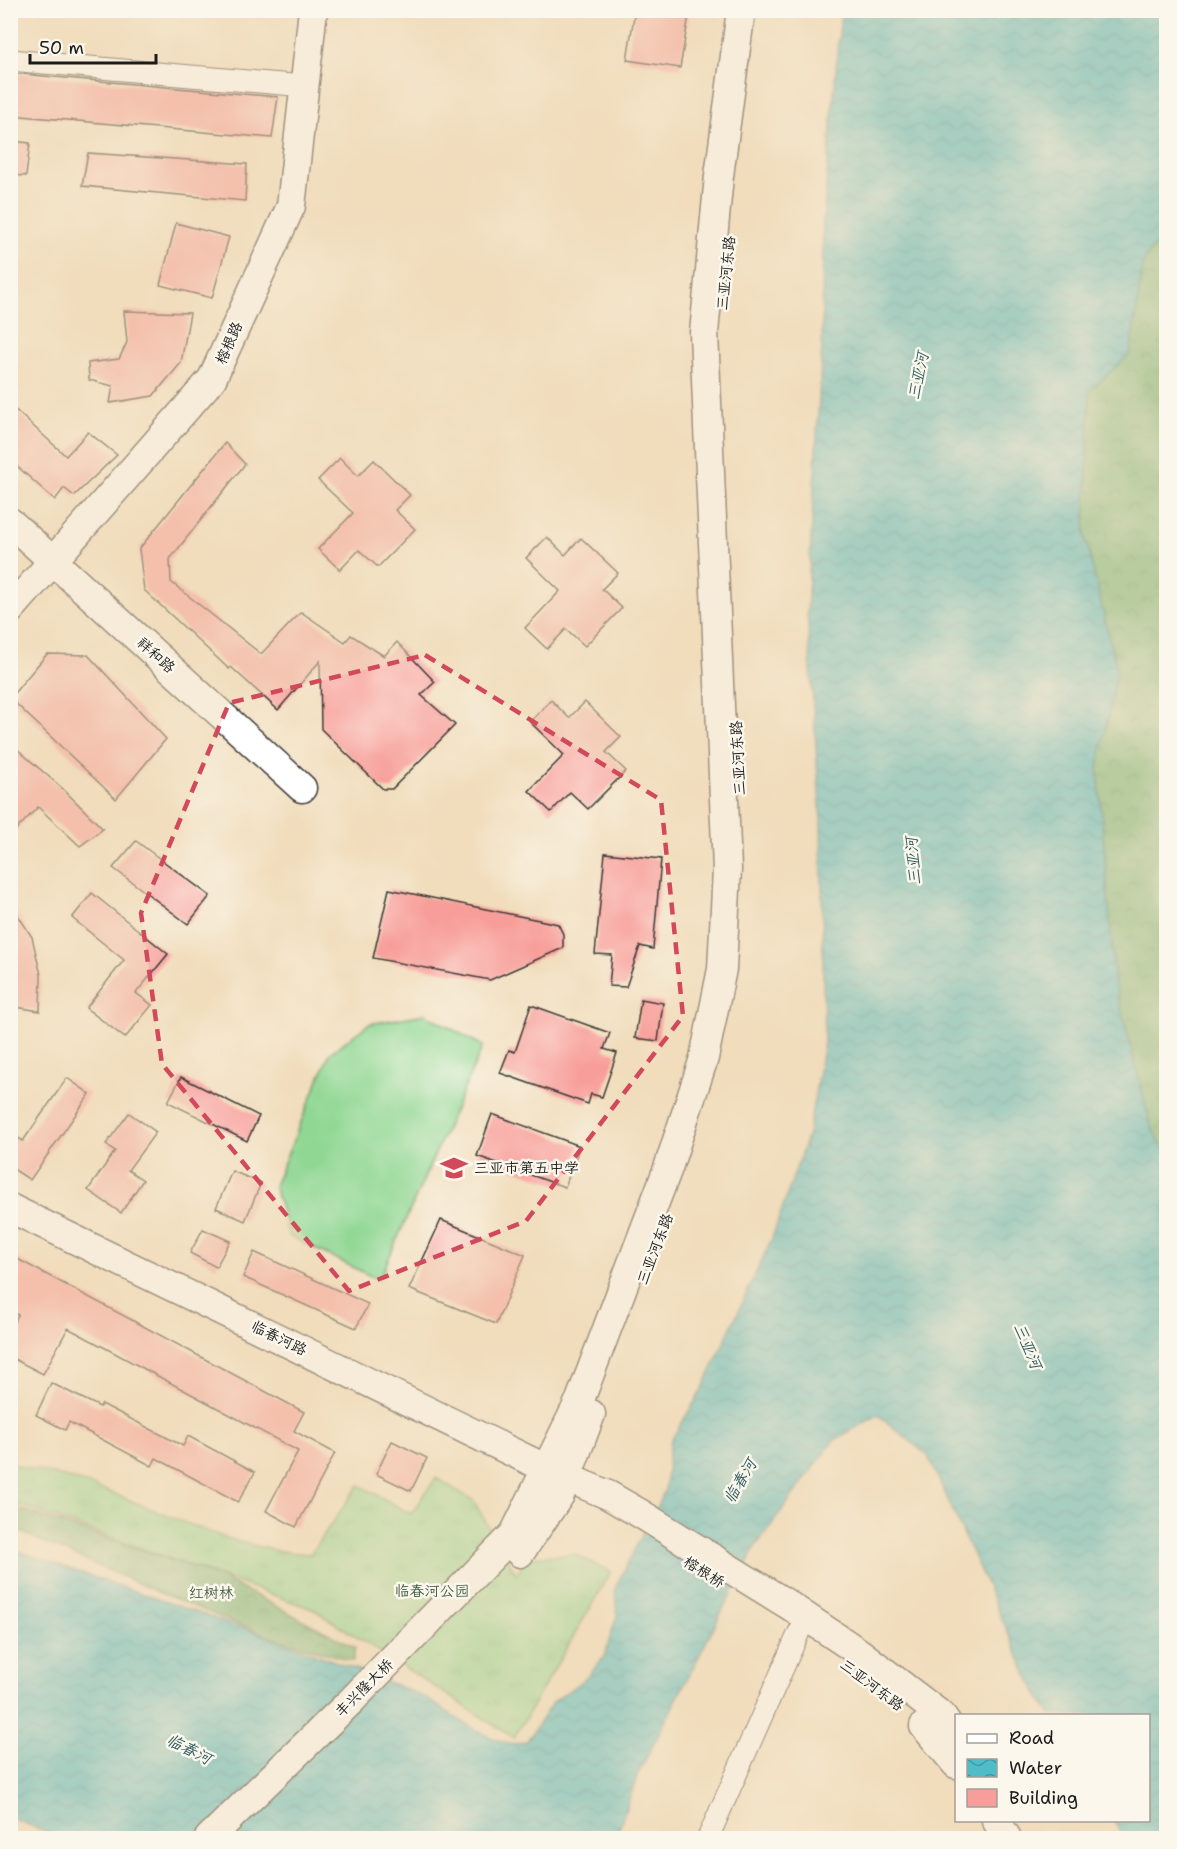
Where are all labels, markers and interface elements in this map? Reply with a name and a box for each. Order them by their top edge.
scale bar [30,27,156,65]
text: 50 m [39,36,84,60]
street label: 三亚河东路 [712,235,740,311]
street label: 榕根路 [211,318,247,368]
water label: 三亚河 [903,347,934,402]
street label: 祥和路 [133,633,179,677]
street label: 三亚河东路 [726,720,750,796]
water label: 三亚河 [900,833,926,886]
school or university icon: 三亚市第五中学 [439,1153,469,1183]
place label: 三亚市第五中学 [474,1158,579,1178]
street label: 三亚河东路 [632,1210,678,1288]
street label: 临春河路 [248,1316,310,1360]
water label: 三亚河 [1009,1320,1048,1375]
water label: 临春河 [719,1452,763,1507]
street label: 榕根桥 [680,1552,728,1592]
park label: 临春河公园 [394,1581,470,1601]
park label: 红树林 [188,1583,234,1603]
street label: 丰兴隆大桥 [330,1654,398,1722]
street label: 三亚河东路 [836,1654,908,1716]
legend [955,1714,1150,1822]
text: Road [1009,1726,1054,1750]
water label: 临春河 [163,1729,218,1771]
text: Water [1009,1756,1062,1780]
text: Building [1009,1786,1078,1810]

